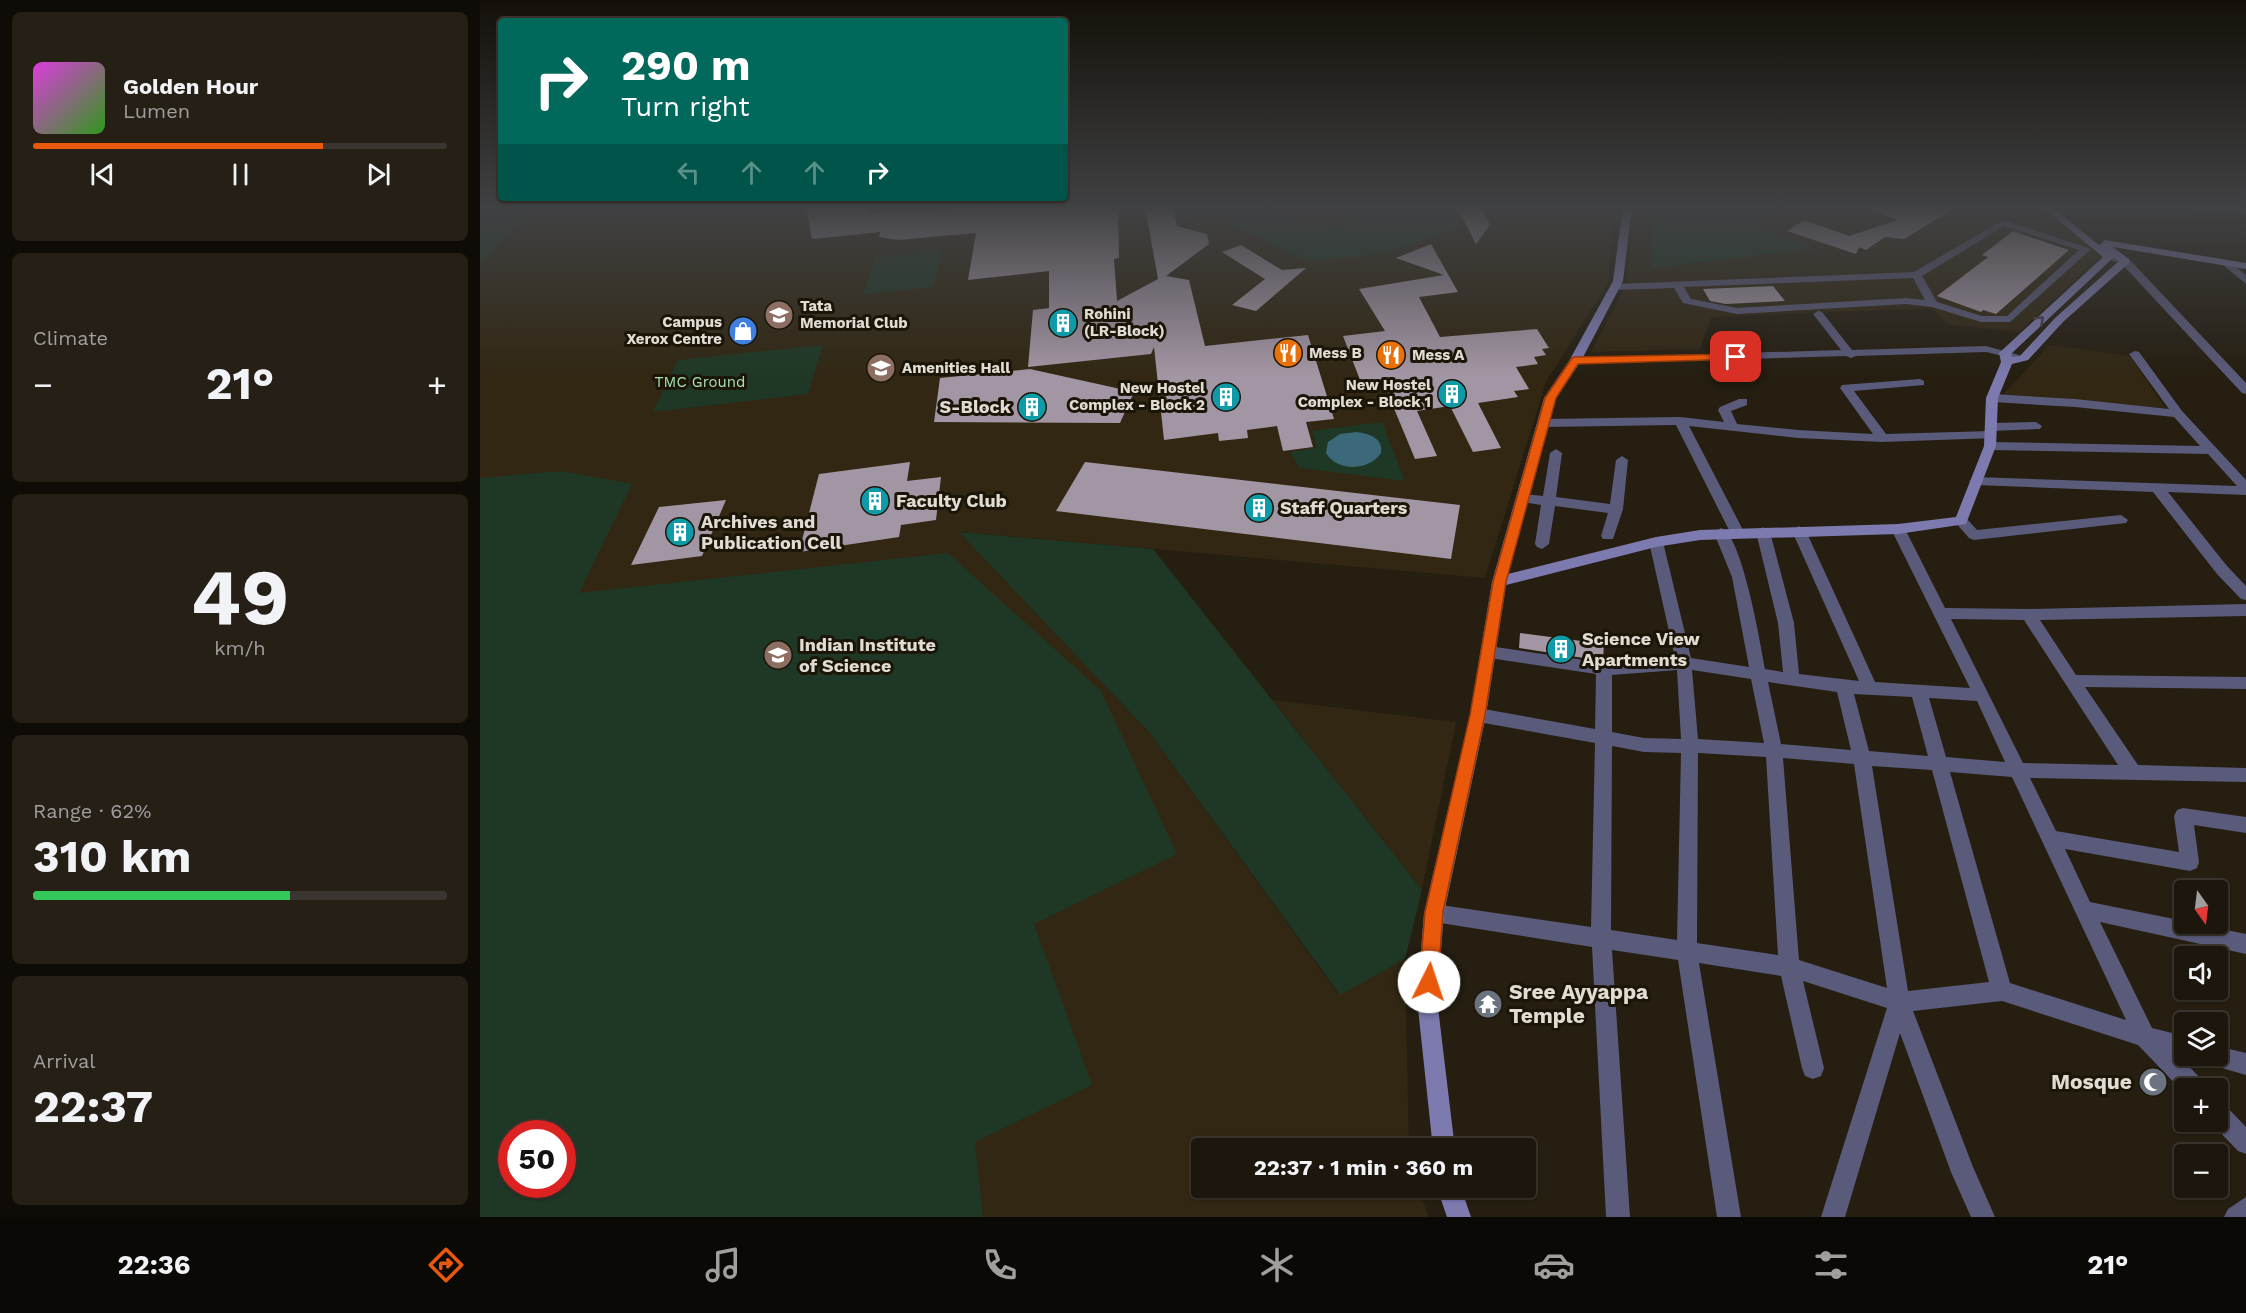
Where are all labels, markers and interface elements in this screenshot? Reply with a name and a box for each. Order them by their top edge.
text: 290 m [621,41,751,90]
icon: right [522,42,600,120]
text: Golden Hour [123,74,258,99]
text: Turn right [621,91,750,123]
text: Lumen [123,99,190,123]
icon: left [672,156,705,189]
icon: ahead [735,156,768,189]
icon: ahead [798,156,831,189]
icon: right [861,156,894,189]
icon: previous [86,158,119,191]
icon: pause [224,158,257,191]
icon: next [362,158,395,191]
place label: Tata Memorial Club [800,297,908,332]
school or university icon: Tata Memorial Club [763,299,795,331]
place label: Rohini (LR-Block) [1084,305,1165,340]
building icon: Rohini (LR-Block) [1047,307,1079,339]
place label: Campus Xerox Centre [627,313,722,348]
shop icon: Campus Xerox Centre [727,315,759,347]
one-way arrow [2034,316,2044,327]
text: Climate [33,326,108,350]
pin [1710,331,1761,382]
restaurant icon: Mess B [1272,337,1304,369]
restaurant icon: Mess A [1375,339,1407,371]
icon: arrive [1719,340,1752,373]
place label: Mess B [1309,344,1362,362]
place label: Mess A [1412,346,1465,364]
school or university icon: Amenities Hall [865,352,897,384]
text: 21° [206,357,274,410]
place label: Amenities Hall [902,359,1010,377]
text: − [33,365,53,404]
text: + [427,365,447,404]
park label: TMC Ground [655,373,745,391]
place label: New Hostel Complex - Block 1 [1298,376,1431,411]
building icon: New Hostel Complex - Block 1 [1436,378,1468,410]
place label: New Hostel Complex - Block 2 [1069,379,1205,414]
building icon: New Hostel Complex - Block 2 [1210,381,1242,413]
building icon: S-Block [1016,391,1048,423]
place label: S-Block [940,396,1012,417]
building icon: Faculty Club [859,485,891,517]
place label: Faculty Club [896,490,1007,511]
building icon: Staff Quarters [1243,492,1275,524]
place label: Staff Quarters [1280,497,1408,518]
place label: Archives and Publication Cell [701,511,842,553]
building icon: Archives and Publication Cell [664,516,696,548]
text: 49 [191,551,289,643]
place label: Science View Apartments [1582,628,1701,670]
building icon: Science View Apartments [1545,633,1577,665]
place label: Indian Institute of Science [799,634,936,676]
text: km/h [214,636,266,660]
school or university icon: Indian Institute of Science [762,639,794,671]
text: Range · 62% [33,799,151,823]
text: 310 km [33,830,191,883]
north arrow [2174,880,2228,934]
map controls [2174,880,2228,1198]
button: sound [2174,946,2228,1000]
position arrow [1397,950,1461,1014]
place label: Sree Ayyappa Temple [1509,979,1649,1028]
temple icon: Sree Ayyappa Temple [1472,988,1504,1020]
button: layers [2174,1012,2228,1066]
text: Arrival [33,1049,95,1073]
mosque icon: Mosque [2137,1066,2169,1098]
place label: Mosque [2051,1069,2132,1094]
button: + [2174,1078,2228,1132]
text: 22:37 [33,1080,153,1133]
speed limit sign: 50 [498,1120,576,1198]
button: − [2174,1144,2228,1198]
text: 22:37 · 1 min · 360 m [1254,1155,1473,1180]
icon: directions [425,1244,467,1286]
icon: music [702,1244,744,1286]
icon: phone [979,1244,1021,1286]
icon: climate [1256,1244,1298,1286]
icon: car [1533,1244,1575,1286]
icon: filters [1810,1244,1852,1286]
text: 22:36 [117,1249,190,1281]
text: 21° [2087,1249,2128,1281]

